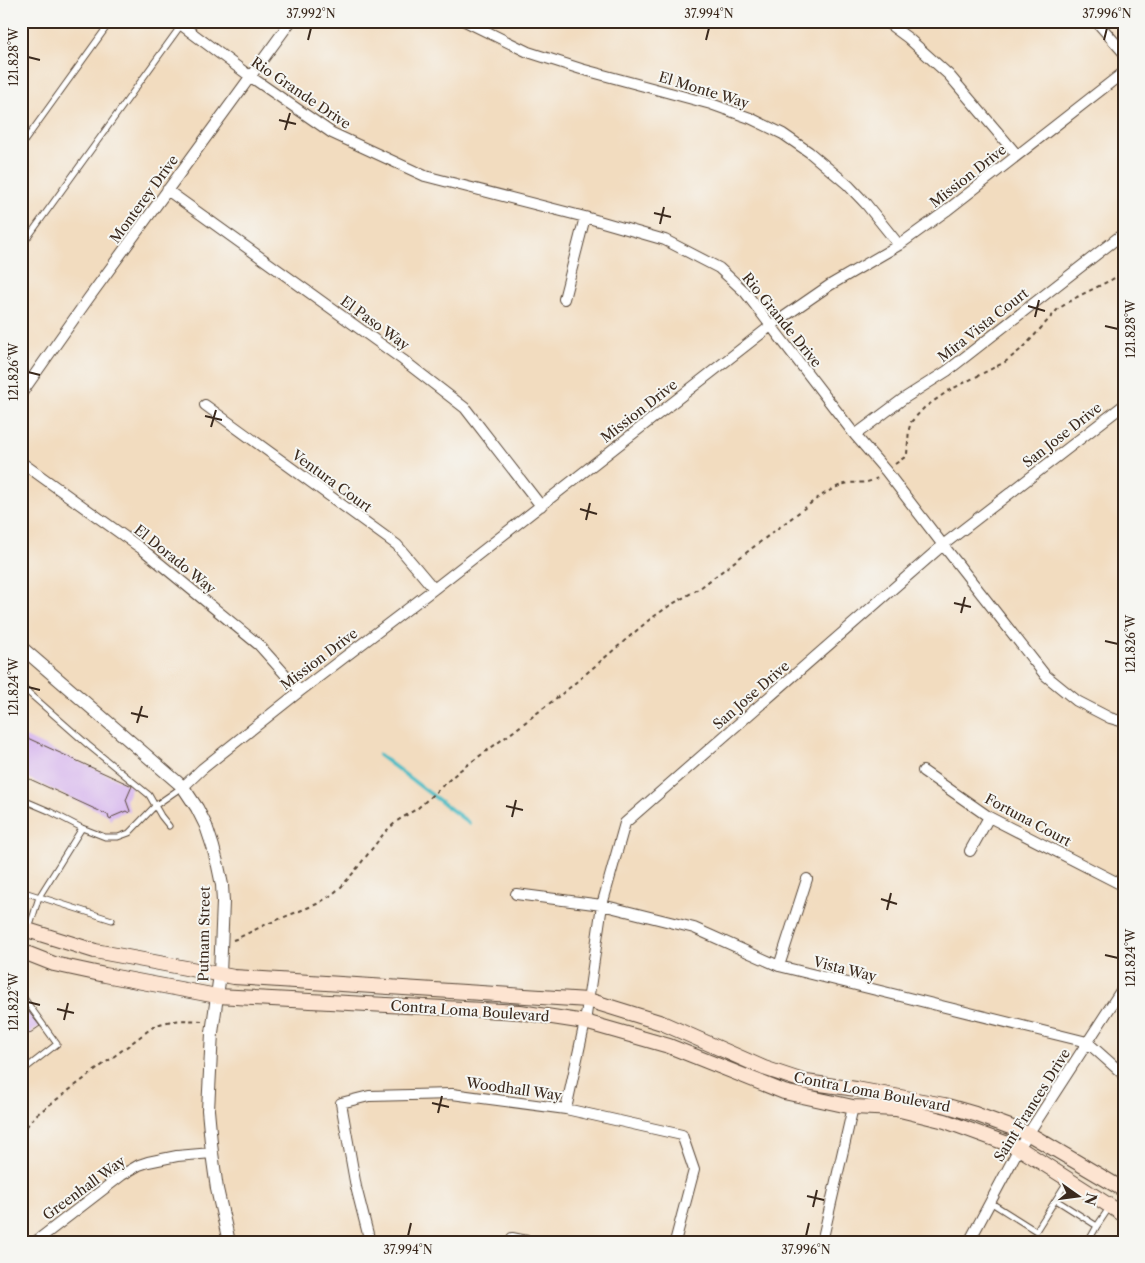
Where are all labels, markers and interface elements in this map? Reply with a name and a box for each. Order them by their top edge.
text: 37.992°N [286,6,336,21]
text: 37.994°N [684,6,734,21]
text: 37.996°N [1082,6,1132,21]
text: 121.828°W [6,27,21,86]
street label: Rio Grande Drive [248,53,354,133]
street label: El Monte Way [657,68,752,112]
street label: Mission Drive [926,140,1010,212]
street label: Monterey Drive [106,151,182,247]
street label: Rio Grande Drive [738,269,826,371]
street label: Mira Vista Court [934,284,1032,366]
street label: El Paso Way [337,292,413,354]
text: 121.828°W [1123,299,1138,358]
text: 121.826°W [6,342,21,401]
street label: Mission Drive [597,375,681,447]
street label: San Jose Drive [1019,398,1105,472]
street label: Ventura Court [288,445,376,516]
street label: El Dorado Way [131,521,220,598]
text: 121.826°W [1123,614,1138,673]
street label: Mission Drive [277,624,361,694]
text: 121.824°W [6,657,21,716]
street label: San Jose Drive [709,657,793,733]
street label: Fortuna Court [982,790,1074,850]
street label: Putnam Street [194,886,214,982]
text: 121.824°W [1123,928,1138,987]
street label: Vista Way [810,952,879,986]
text: 121.822°W [6,972,21,1031]
street label: Contra Loma Boulevard [390,996,550,1026]
street label: Saint Frances Drive [990,1045,1074,1165]
street label: Contra Loma Boulevard [792,1068,952,1116]
street label: Woodhall Way [464,1073,563,1105]
street label: Greenhall Way [39,1152,129,1224]
north arrow [1052,1170,1102,1220]
text: N [1080,1191,1101,1207]
text: 37.994°N [383,1242,433,1257]
text: 37.996°N [781,1242,831,1257]

